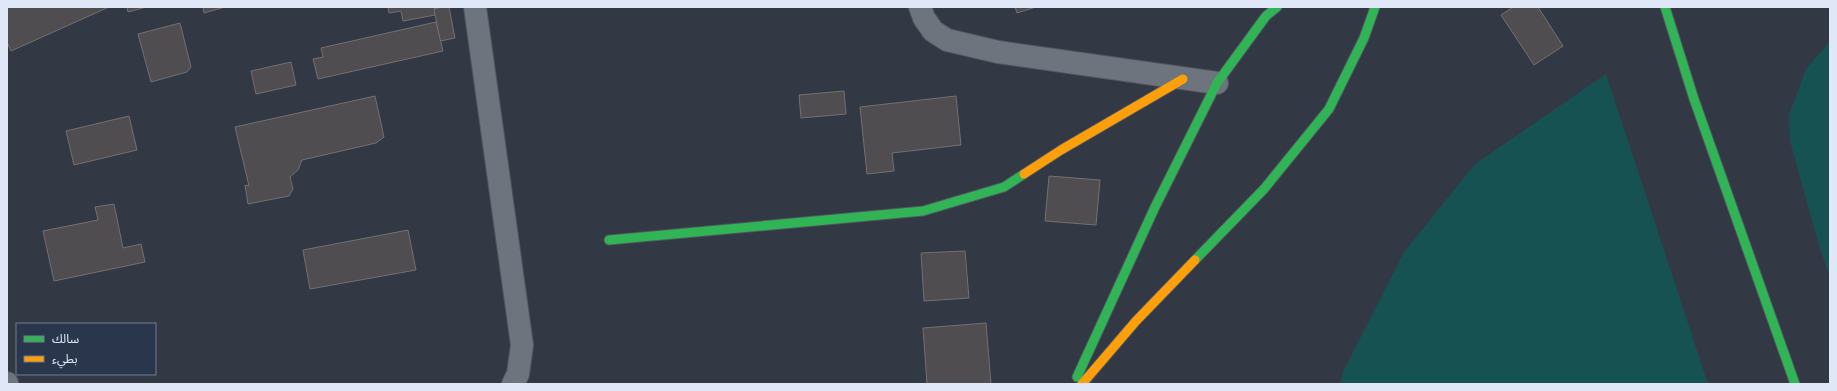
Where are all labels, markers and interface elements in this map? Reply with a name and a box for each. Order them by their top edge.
legend [16,323,156,375]
text: سالك [52,333,79,345]
text: بطيء [52,353,78,369]

